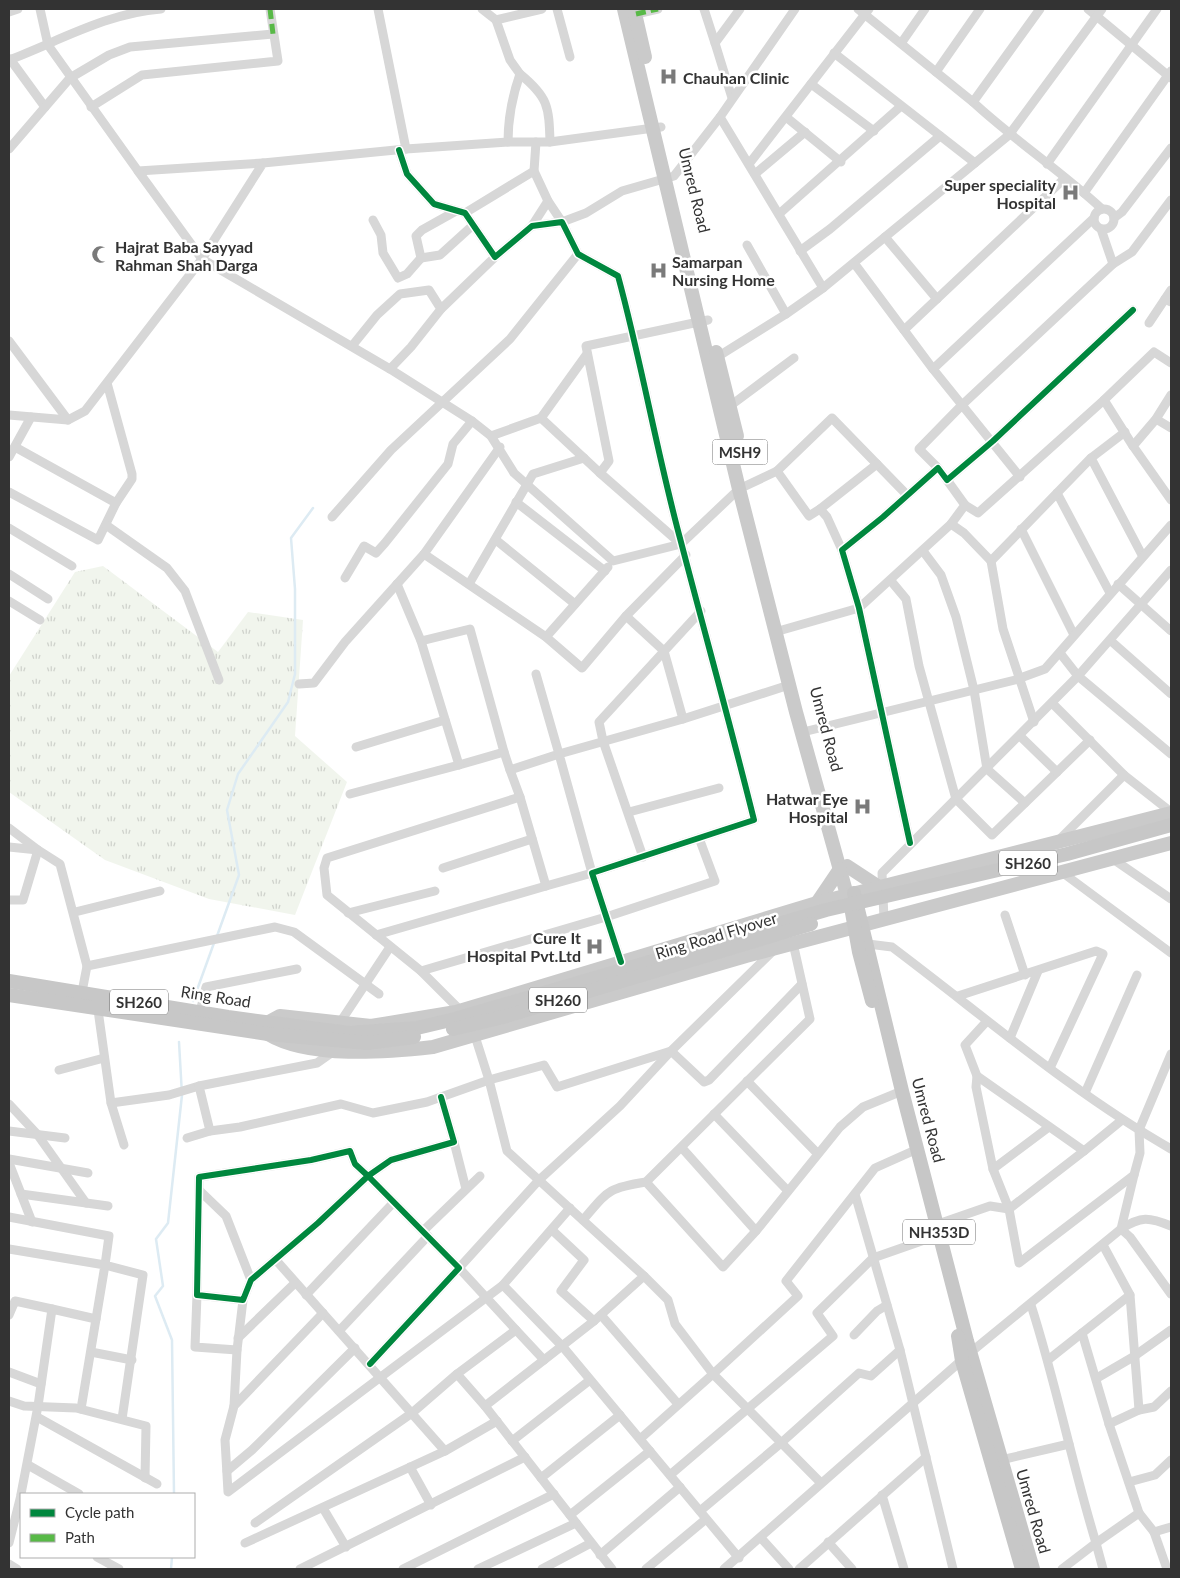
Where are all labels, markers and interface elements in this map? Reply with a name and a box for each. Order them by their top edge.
hospital icon: Chauhan Clinic [659,67,679,87]
place label: Chauhan Clinic [683,68,790,87]
street label: Umred Road [675,145,715,235]
place label: Super speciality Hospital [944,175,1057,212]
hospital icon: Super speciality Hospital [1060,183,1080,203]
place label: Hajrat Baba Sayyad Rahman Shah Darga [115,237,258,274]
mosque icon: Hajrat Baba Sayyad Rahman Shah Darga [91,245,111,265]
place label: Samarpan Nursing Home [672,252,775,289]
hospital icon: Samarpan Nursing Home [648,260,668,280]
road number: MSH9 [712,440,768,464]
street label: Umred Road [807,684,847,774]
place label: Hatwar Eye Hospital [766,789,848,826]
hospital icon: Hatwar Eye Hospital [852,797,872,817]
road number: SH260 [999,850,1057,876]
street label: Ring Road Flyover [653,907,779,963]
place label: Cure It Hospital Pvt.Ltd [467,928,581,965]
hospital icon: Cure It Hospital Pvt.Ltd [585,936,605,956]
street label: Ring Road [180,981,252,1011]
road number: SH260 [529,988,587,1012]
road number: SH260 [110,990,168,1014]
street label: Umred Road [909,1075,949,1165]
road number: NH353D [903,1220,975,1244]
street label: Umred Road [1013,1466,1055,1556]
legend [20,1493,195,1558]
text: Cycle path [65,1503,134,1521]
text: Path [65,1528,95,1546]

